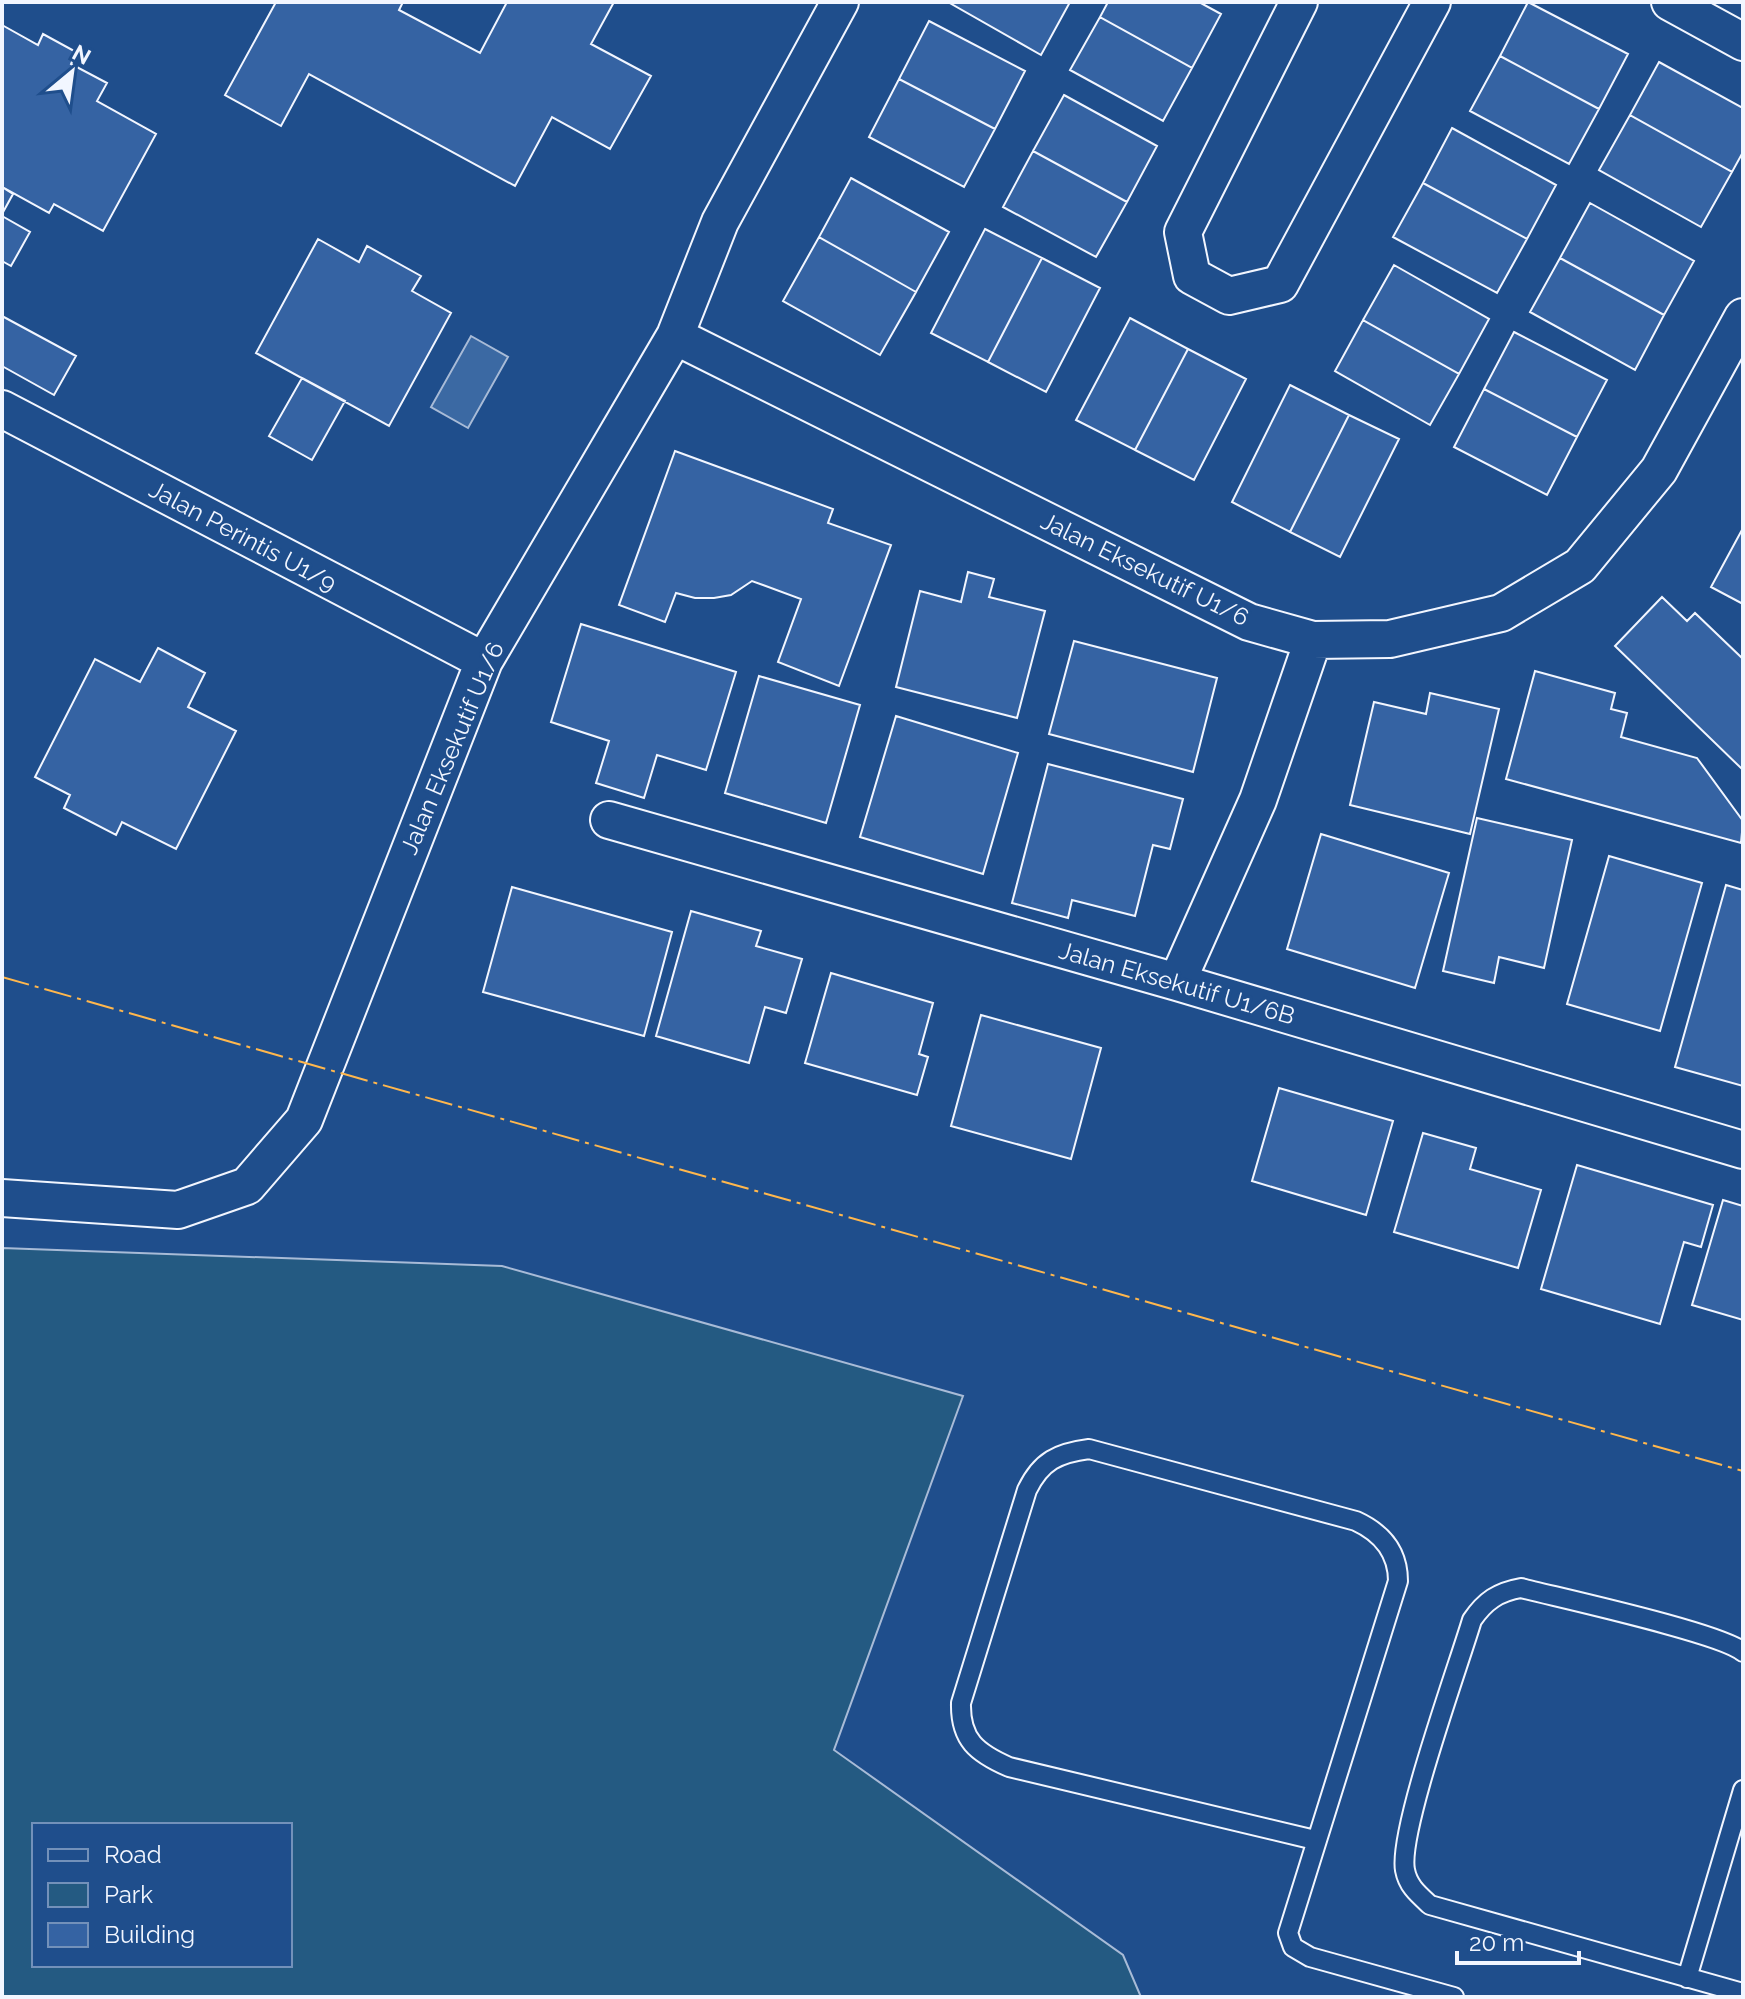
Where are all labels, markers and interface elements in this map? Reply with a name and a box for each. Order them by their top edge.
north arrow [32,32,112,112]
text: N [68,39,95,70]
street label: Jalan Perintis U1/9 [145,474,341,598]
street label: Jalan Eksekutif U1/6 [1036,506,1254,632]
street label: Jalan Eksekutif U1/6 [394,637,510,859]
street label: Jalan Eksekutif U1/6B [1056,935,1298,1031]
legend [32,1823,292,1967]
text: Road [104,1840,162,1869]
text: Park [104,1880,153,1909]
scale bar [1457,1915,1579,1965]
text: Building [104,1920,195,1949]
text: 20 m [1469,1928,1524,1957]

